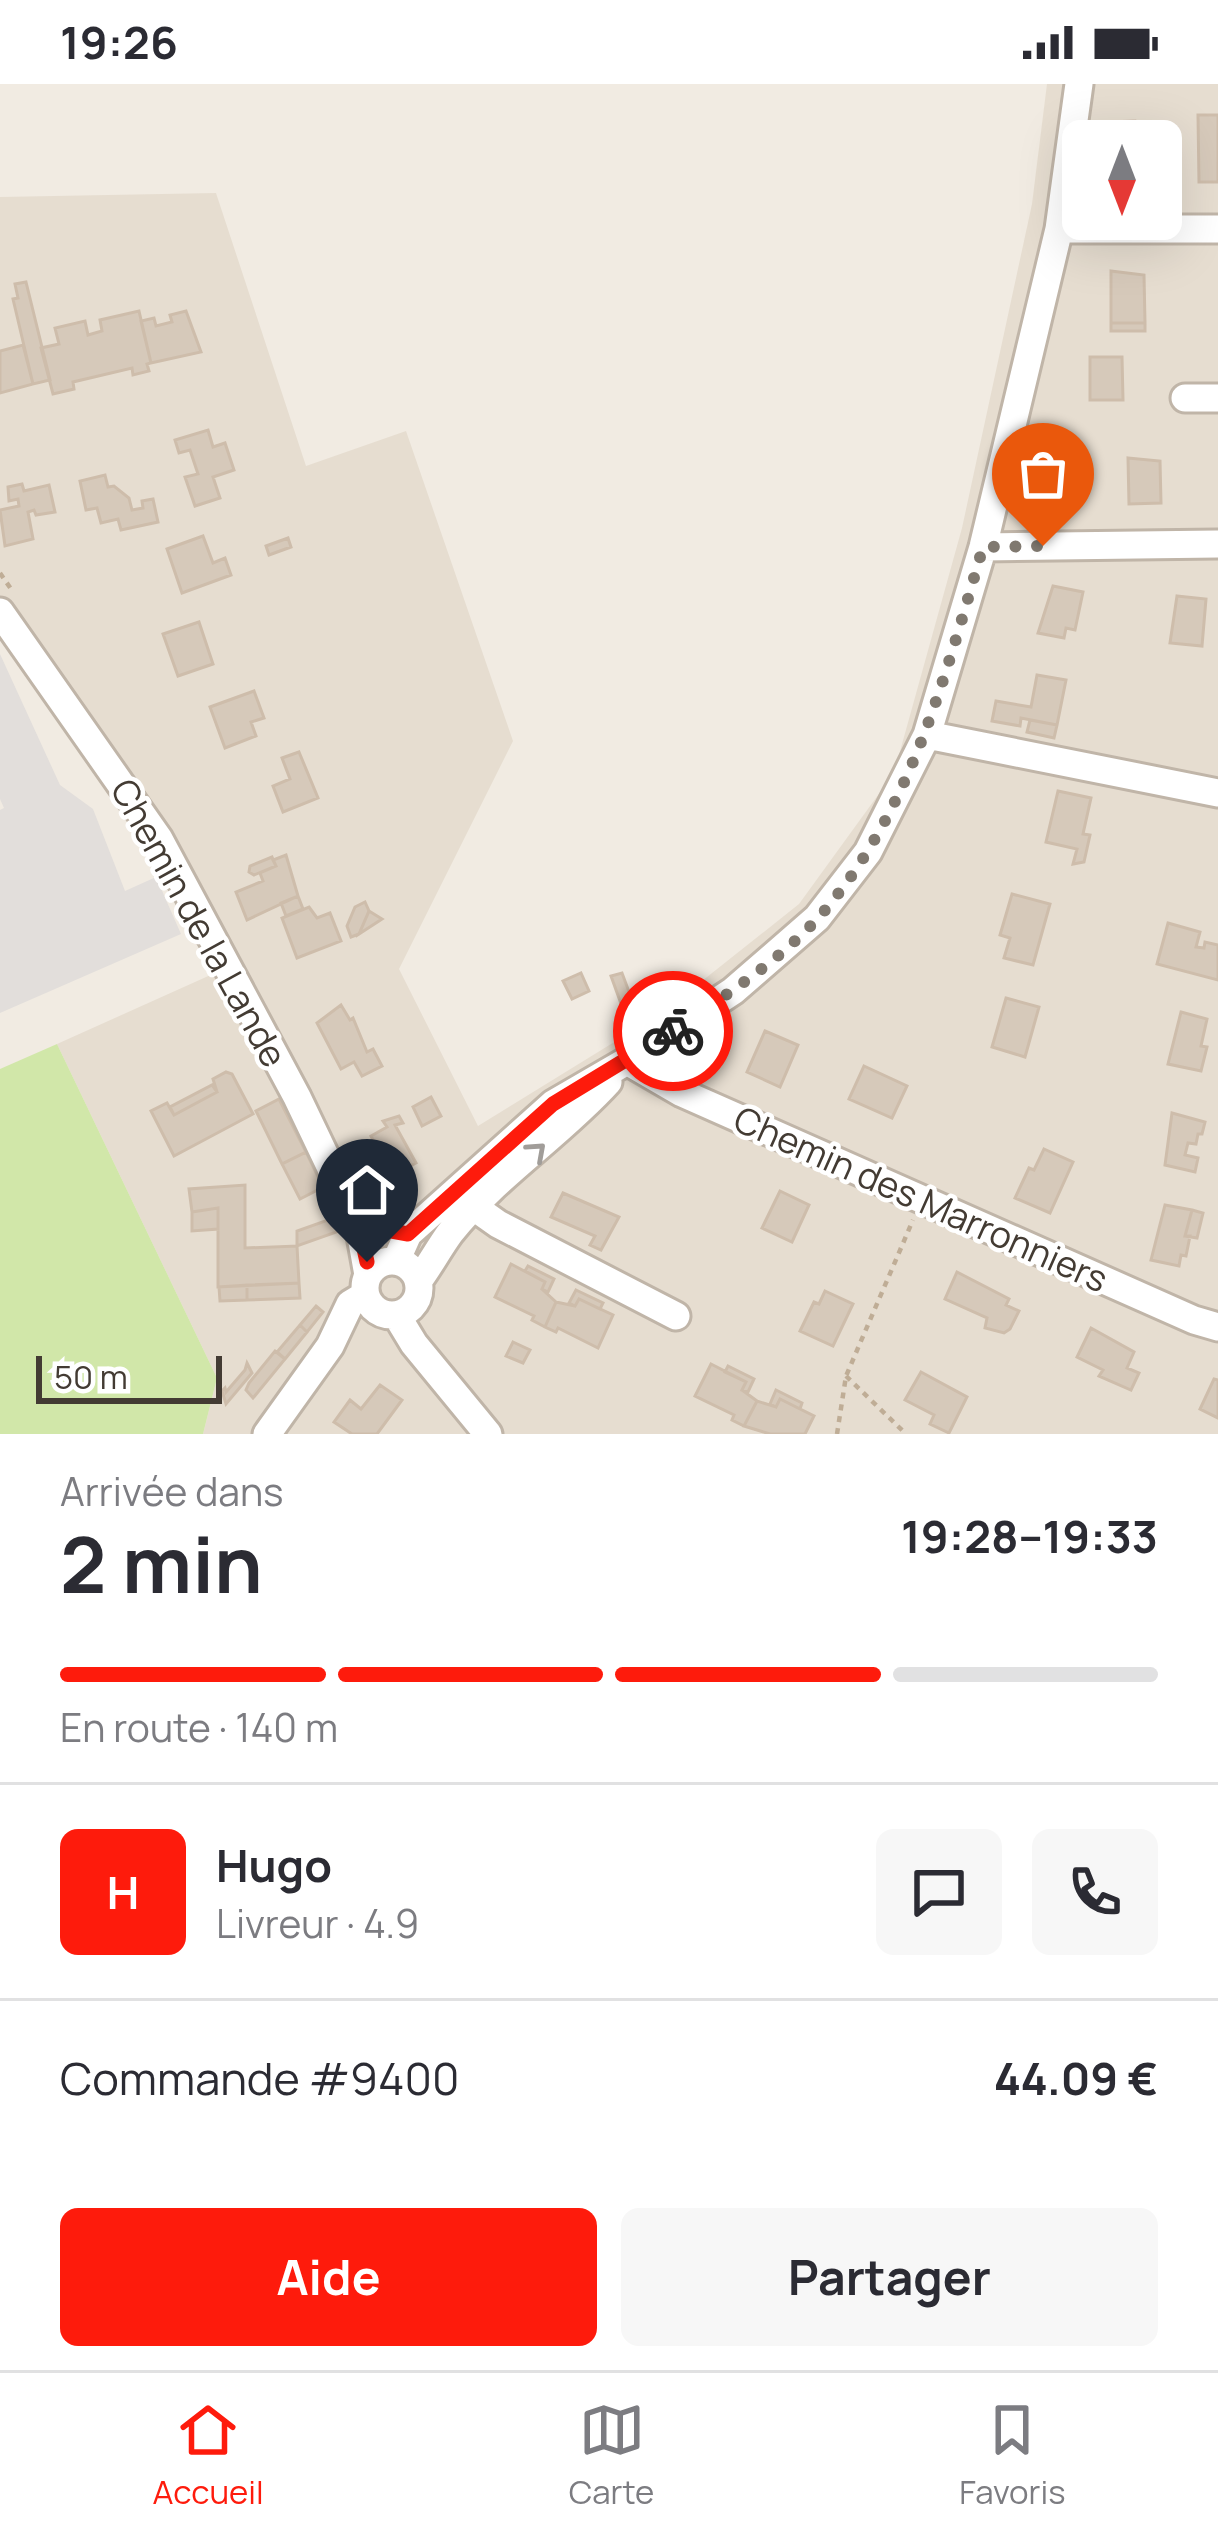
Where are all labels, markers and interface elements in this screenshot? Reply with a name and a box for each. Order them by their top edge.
text: 19:26 [60,11,178,73]
north arrow [1062,120,1182,240]
map controls [1062,120,1182,240]
pin [992,423,1094,546]
icon: bag [1010,441,1076,507]
street label: Chemin de la Lande [100,770,299,1076]
courier [613,971,733,1091]
icon: bike [640,998,706,1064]
street label: Chemin des Marronniers [727,1094,1116,1303]
pin [316,1139,418,1262]
one-way arrow [524,1144,545,1165]
icon: home [334,1157,400,1223]
scale bar [36,1350,222,1403]
text: 50 m [54,1354,128,1399]
text: Arrivée dans [60,1464,284,1518]
text: 19:28–19:33 [901,1505,1158,1567]
text: 2 min [60,1510,263,1616]
text: En route · 140 m [60,1700,338,1754]
button: chat [876,1829,1002,1955]
button: phone [1032,1829,1158,1955]
text: Hugo [216,1834,332,1896]
text: H [107,1861,139,1923]
text: Livreur · 4.9 [216,1896,419,1950]
text: Commande #9400 [60,2047,459,2109]
text: 44.09 € [994,2047,1158,2109]
button: Aide [60,2208,597,2346]
button: Partager [621,2208,1158,2346]
tab: Accueil [152,2397,264,2514]
tab: Carte [569,2397,654,2514]
tab: Favoris [959,2397,1066,2514]

